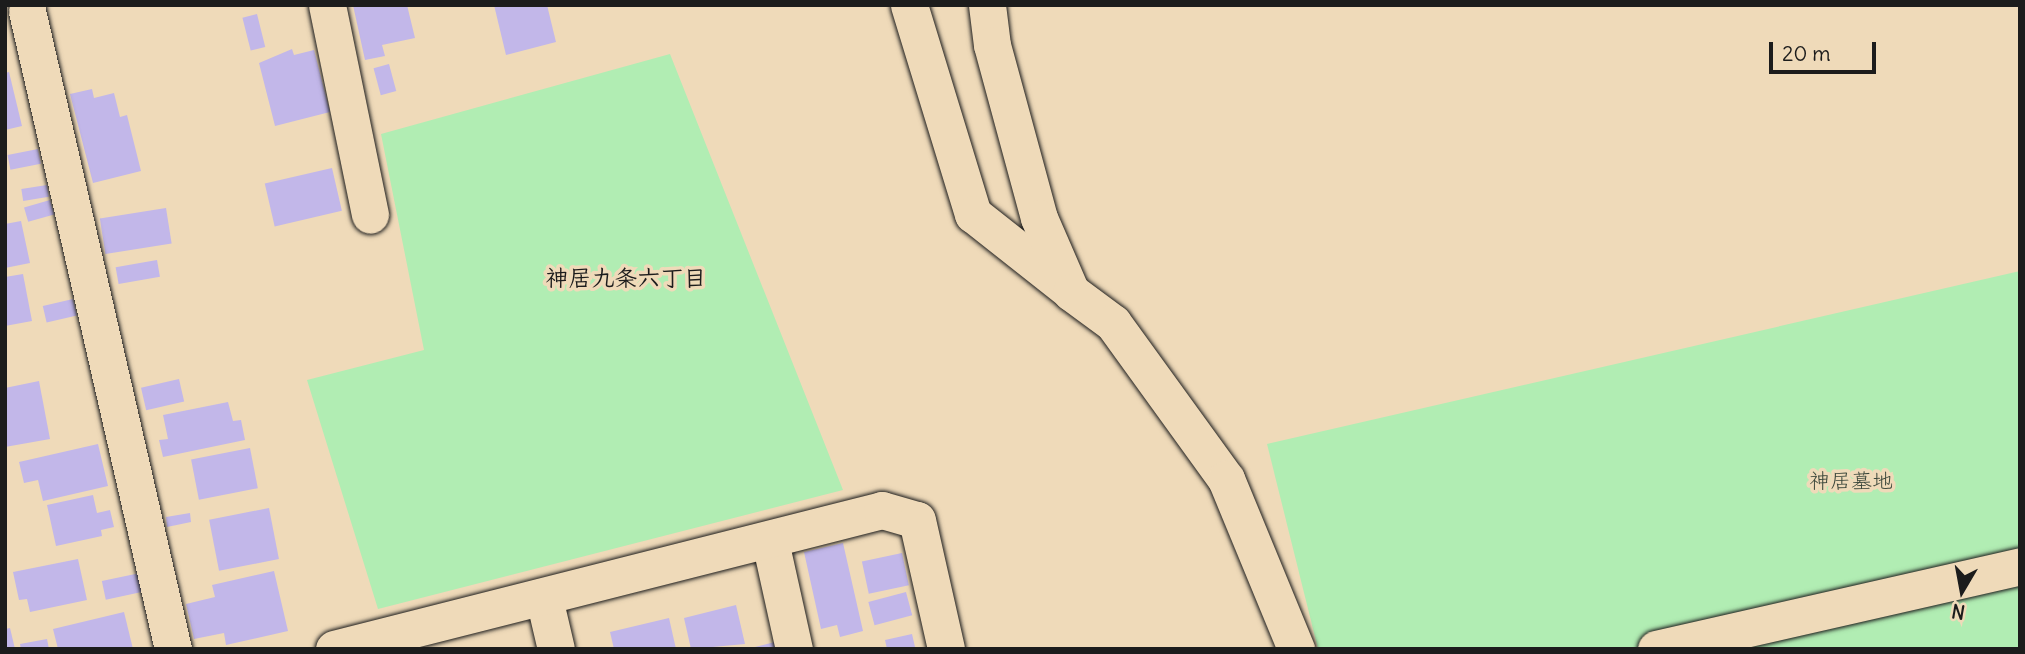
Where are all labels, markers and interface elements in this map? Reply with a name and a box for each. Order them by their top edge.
scale bar [1773,28,1880,72]
text: 20 m [1782,40,1831,67]
district label: 神居九条六丁目 [546,264,706,292]
park label: 神居墓地 [1809,468,1893,494]
north arrow [1927,556,1997,626]
text: N [1950,599,1967,625]

